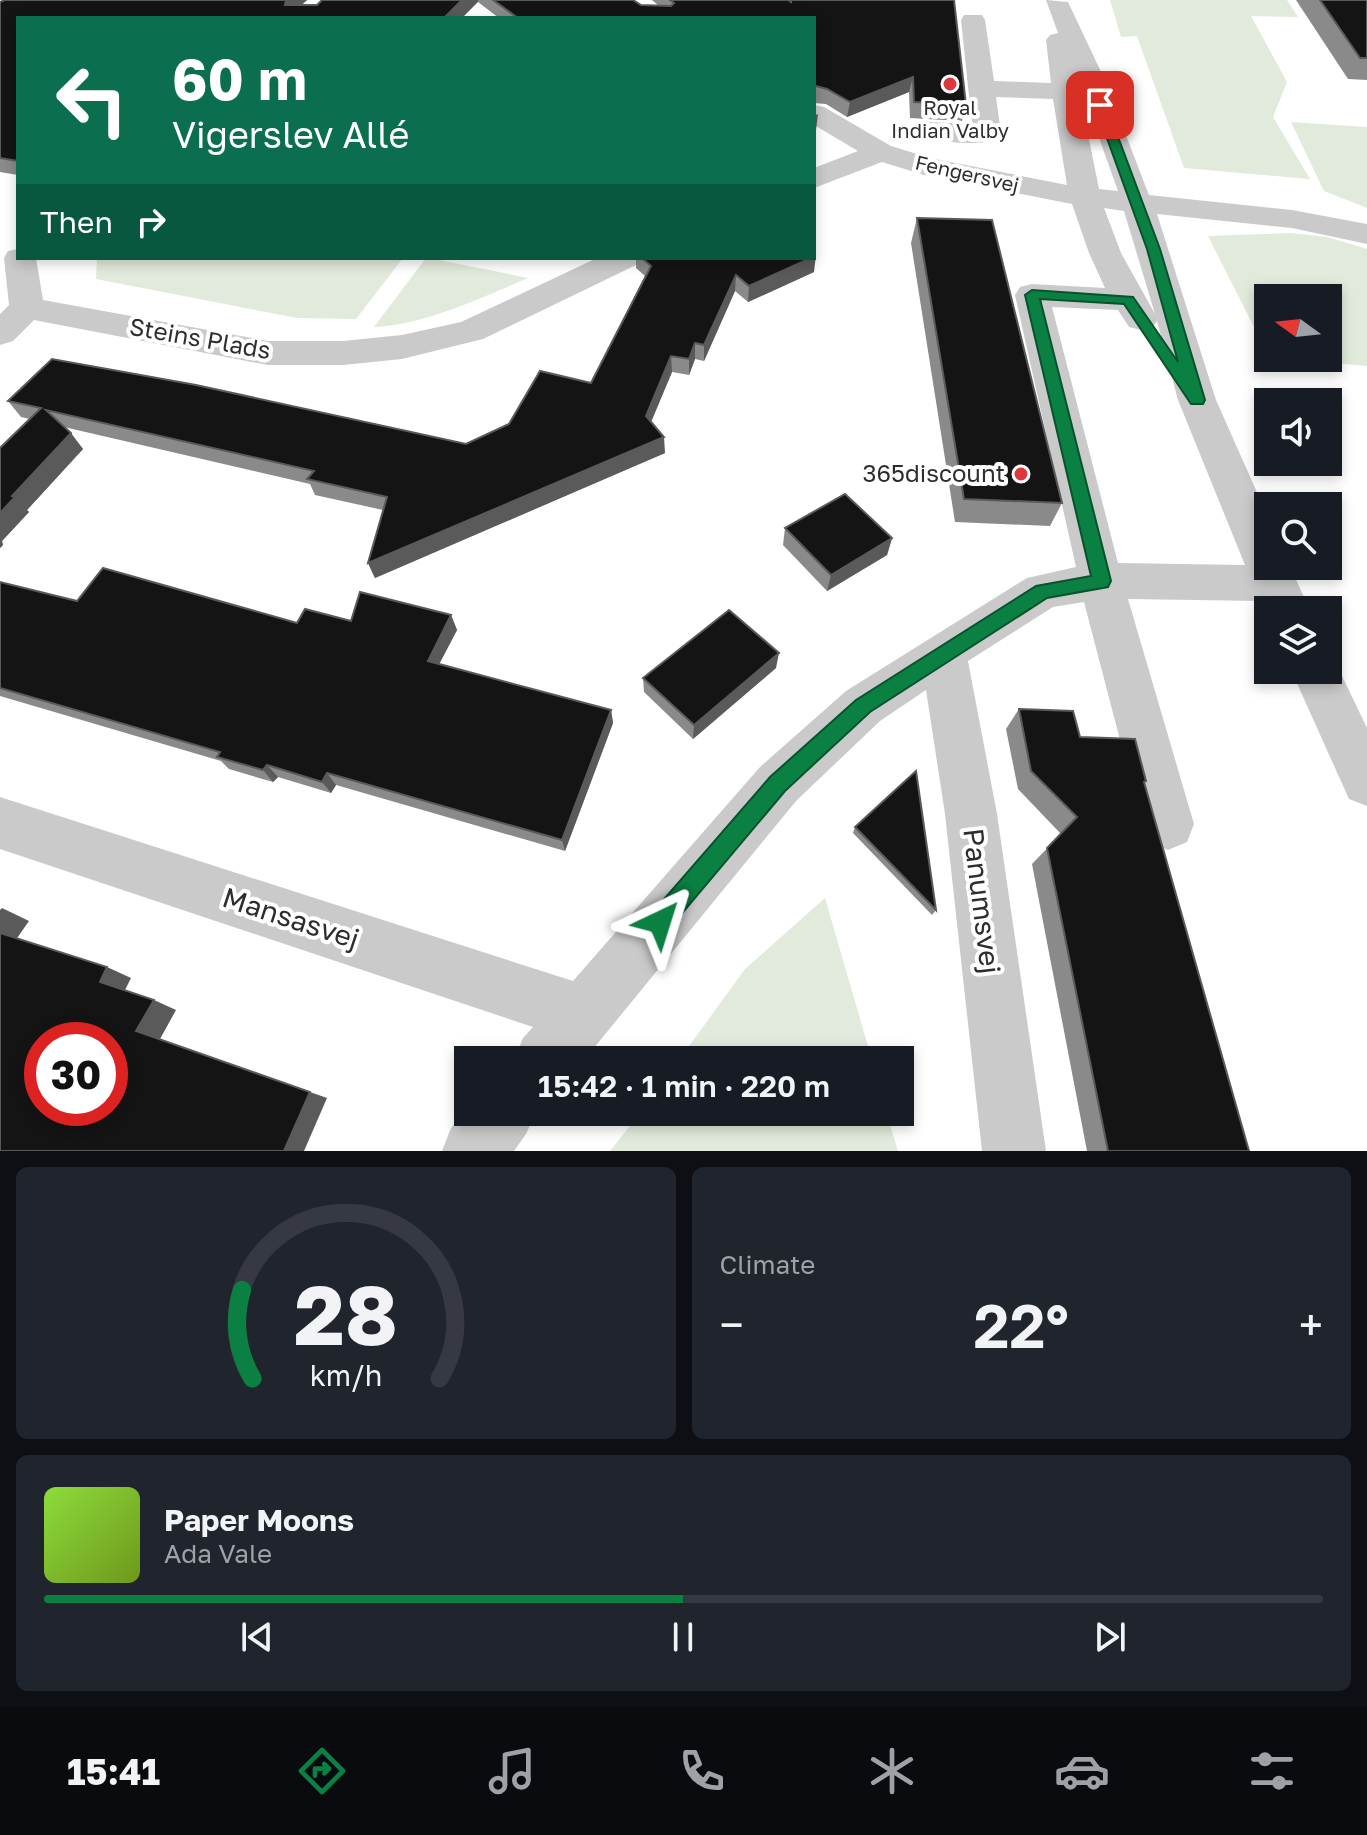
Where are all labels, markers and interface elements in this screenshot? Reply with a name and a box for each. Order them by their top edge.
text: 60 m [172,45,307,112]
icon: left [40,48,144,152]
pin [1066,71,1134,139]
marker: Royal Indian Valby [941,75,959,93]
icon: arrive [1078,83,1122,127]
place label: Royal Indian Valby [891,95,1009,142]
text: Vigerslev Allé [172,113,409,156]
street label: Fengersvej [913,149,1021,197]
icon: right [129,200,173,244]
text: Then [40,204,113,240]
north arrow [1254,284,1342,372]
map controls [1254,284,1342,684]
street label: Steins Plads [127,311,273,364]
button: sound [1254,388,1342,476]
place label: 365discount [862,458,1005,487]
marker: 365discount [1012,465,1030,483]
button: search [1254,492,1342,580]
button: layers [1254,596,1342,684]
street label: Panumsvej [957,826,1008,976]
street label: Mansasvej [219,880,364,955]
position arrow [618,880,702,964]
speed limit sign: 30 [24,1022,128,1126]
text: 15:42 · 1 min · 220 m [538,1068,830,1104]
text: Climate [720,1249,815,1280]
text: 28 [294,1263,398,1363]
text: 22° [974,1289,1069,1361]
text: − [720,1298,744,1351]
text: + [1299,1298,1323,1351]
text: km/h [309,1358,382,1392]
text: Paper Moons [164,1502,354,1538]
text: Ada Vale [164,1538,272,1569]
icon: previous [235,1615,279,1659]
icon: pause [661,1615,705,1659]
icon: next [1088,1615,1132,1659]
icon: directions [294,1743,350,1799]
icon: music [484,1743,540,1799]
icon: phone [674,1743,730,1799]
icon: climate [864,1743,920,1799]
icon: car [1054,1743,1110,1799]
icon: filters [1244,1743,1300,1799]
text: 15:41 [67,1750,160,1793]

